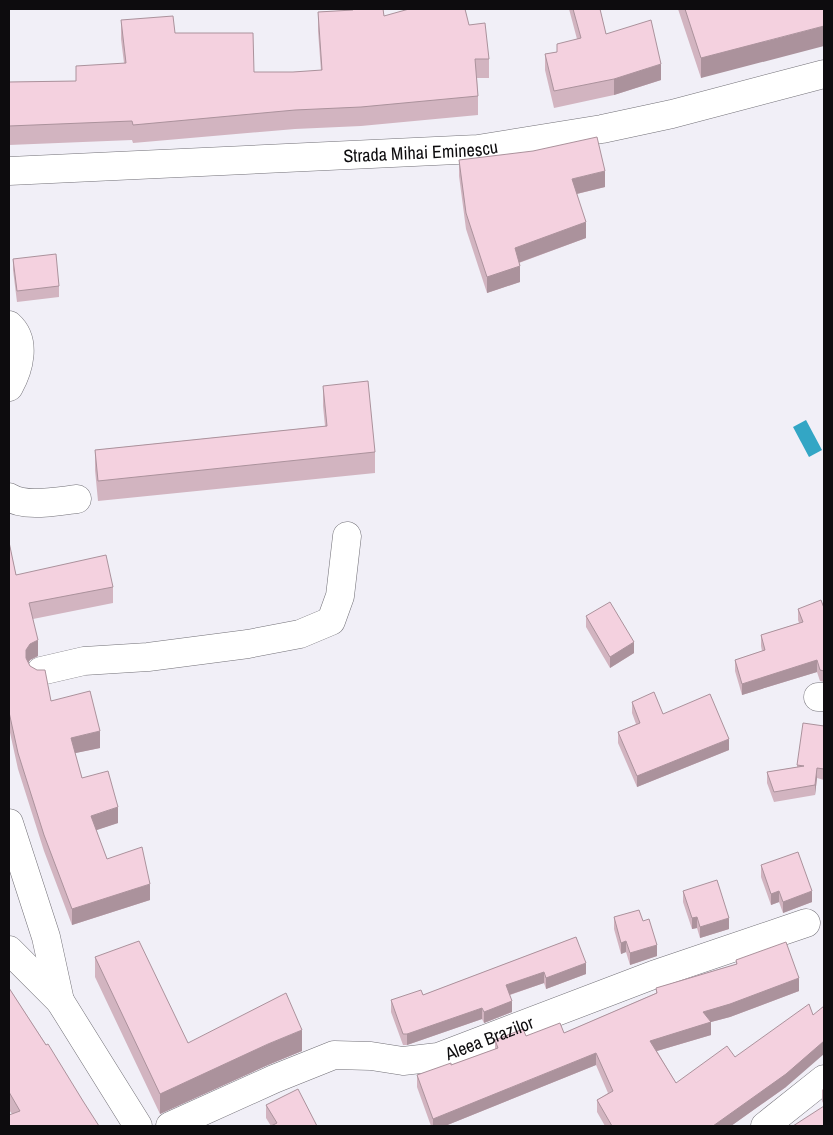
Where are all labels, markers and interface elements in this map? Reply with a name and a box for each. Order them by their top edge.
street label: Strada Mihai Eminescu [343,134,499,168]
street label: Aleea Brazilor [440,1009,537,1066]

